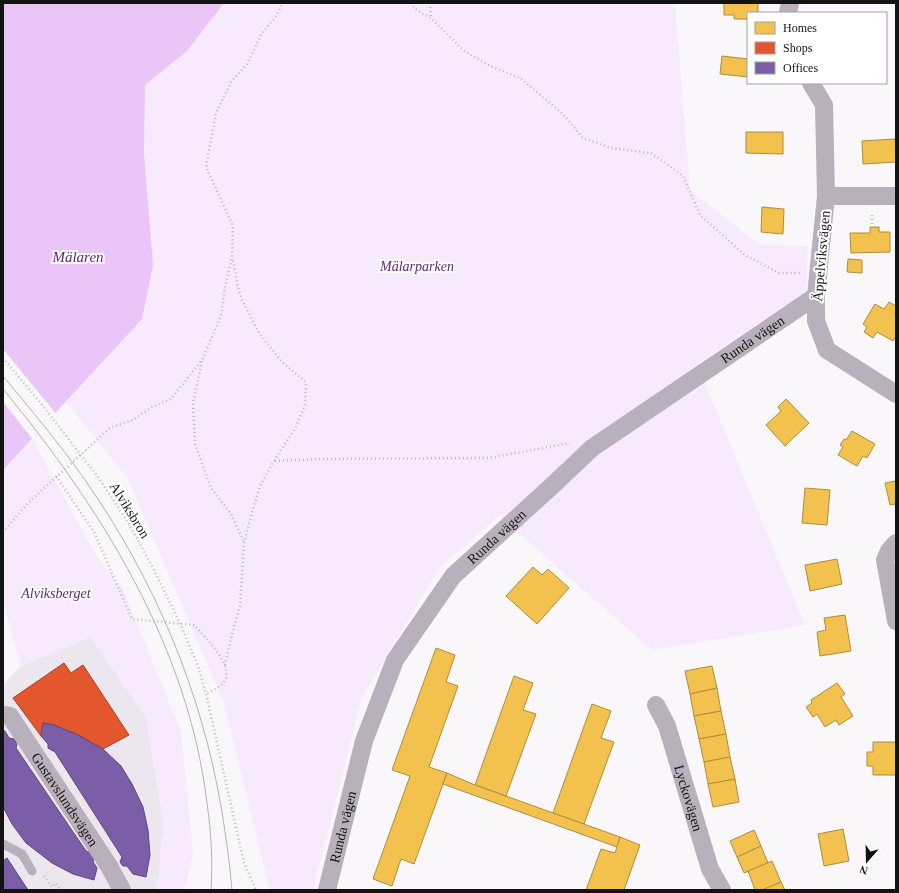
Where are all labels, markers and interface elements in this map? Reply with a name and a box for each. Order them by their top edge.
legend [747,12,887,84]
text: Homes [783,21,817,35]
text: Shops [783,41,813,55]
text: Offices [783,61,818,75]
street label: Äppelviksvägen [809,210,833,302]
water label: Mälaren [51,249,104,265]
park label: Mälarparken [379,259,454,274]
street label: Runda vägen [718,313,787,366]
street label: Alviksbron [107,480,153,541]
street label: Runda vägen [464,507,529,567]
park label: Alviksberget [20,586,92,601]
street label: Gustavslundsvägen [28,750,101,849]
street label: Lyckovägen [671,763,705,833]
street label: Runda vägen [327,790,359,865]
north arrow [847,841,887,881]
text: N [858,863,869,877]

